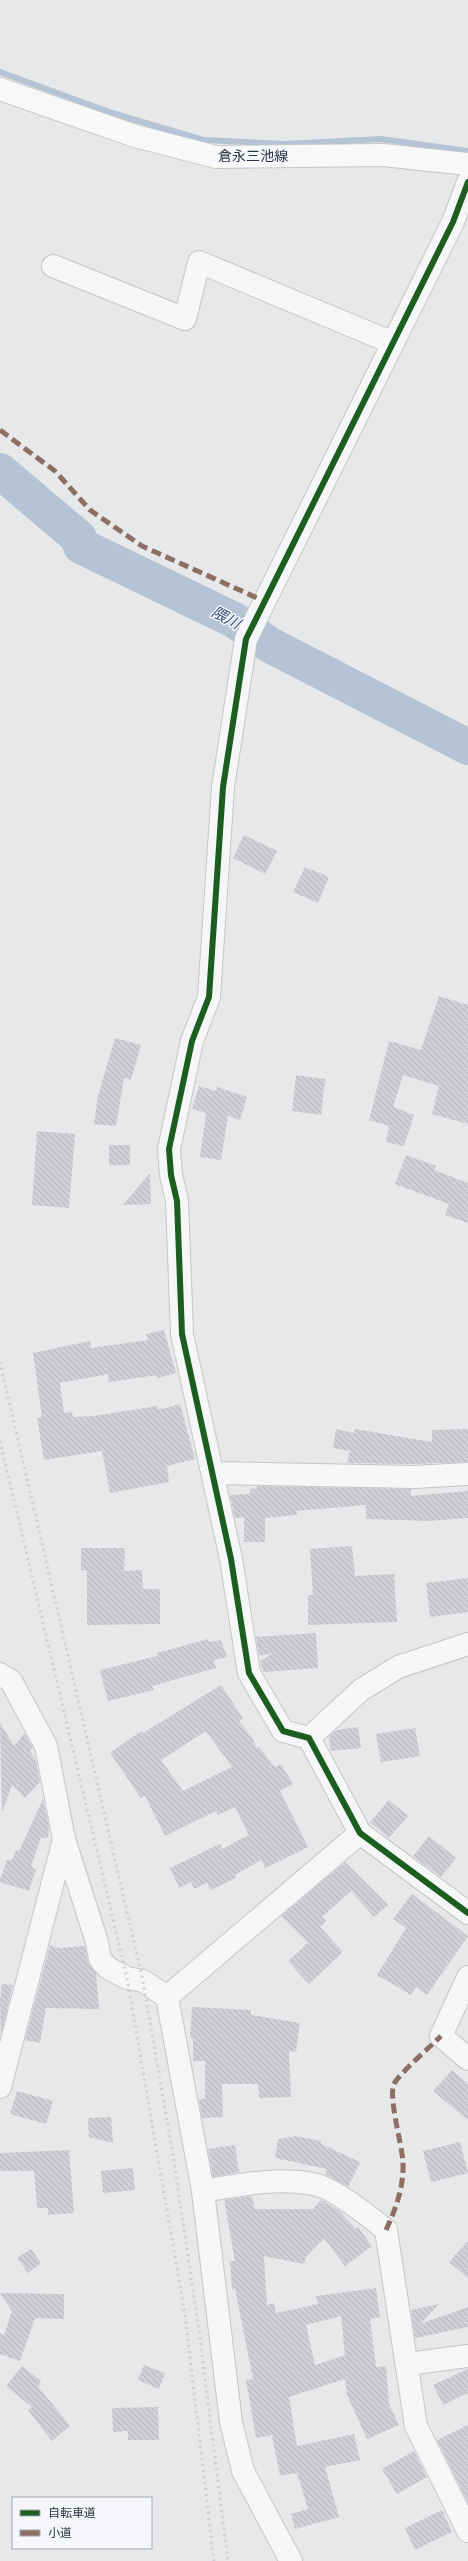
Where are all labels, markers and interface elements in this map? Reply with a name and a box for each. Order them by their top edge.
street label: 倉永三池線 [218,148,288,165]
water label: 隈川 [209,603,245,634]
legend [12,2497,152,2549]
text: 自転車道 [48,2506,96,2521]
text: 小道 [48,2526,72,2541]

